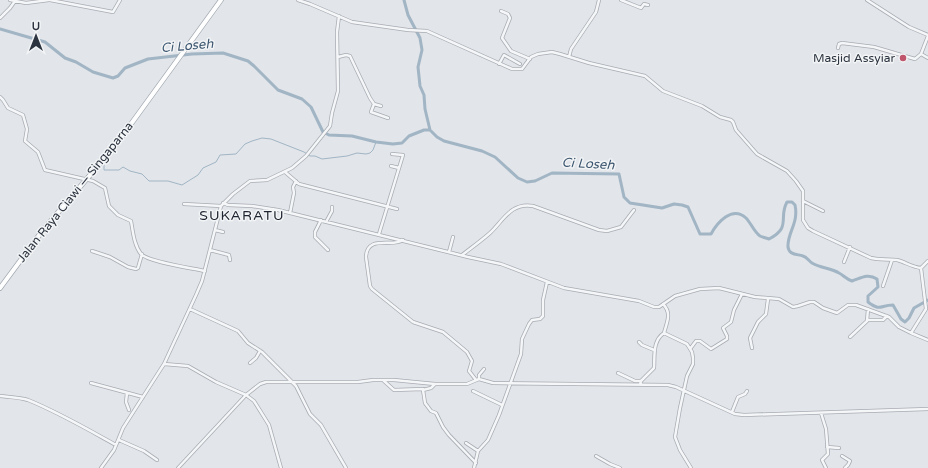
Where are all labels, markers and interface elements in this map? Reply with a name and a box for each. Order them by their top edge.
north arrow [16,16,56,56]
text: U [32,20,40,33]
water label: Ci Loseh [160,36,215,56]
place label: Masjid Assyiar [813,51,895,65]
marker: Masjid Assyiar [898,53,908,63]
street label: Jalan Raya Ciawi — Singaparna [14,119,136,265]
water label: Ci Loseh [561,155,616,173]
district label: SUKARATU [199,207,285,224]

